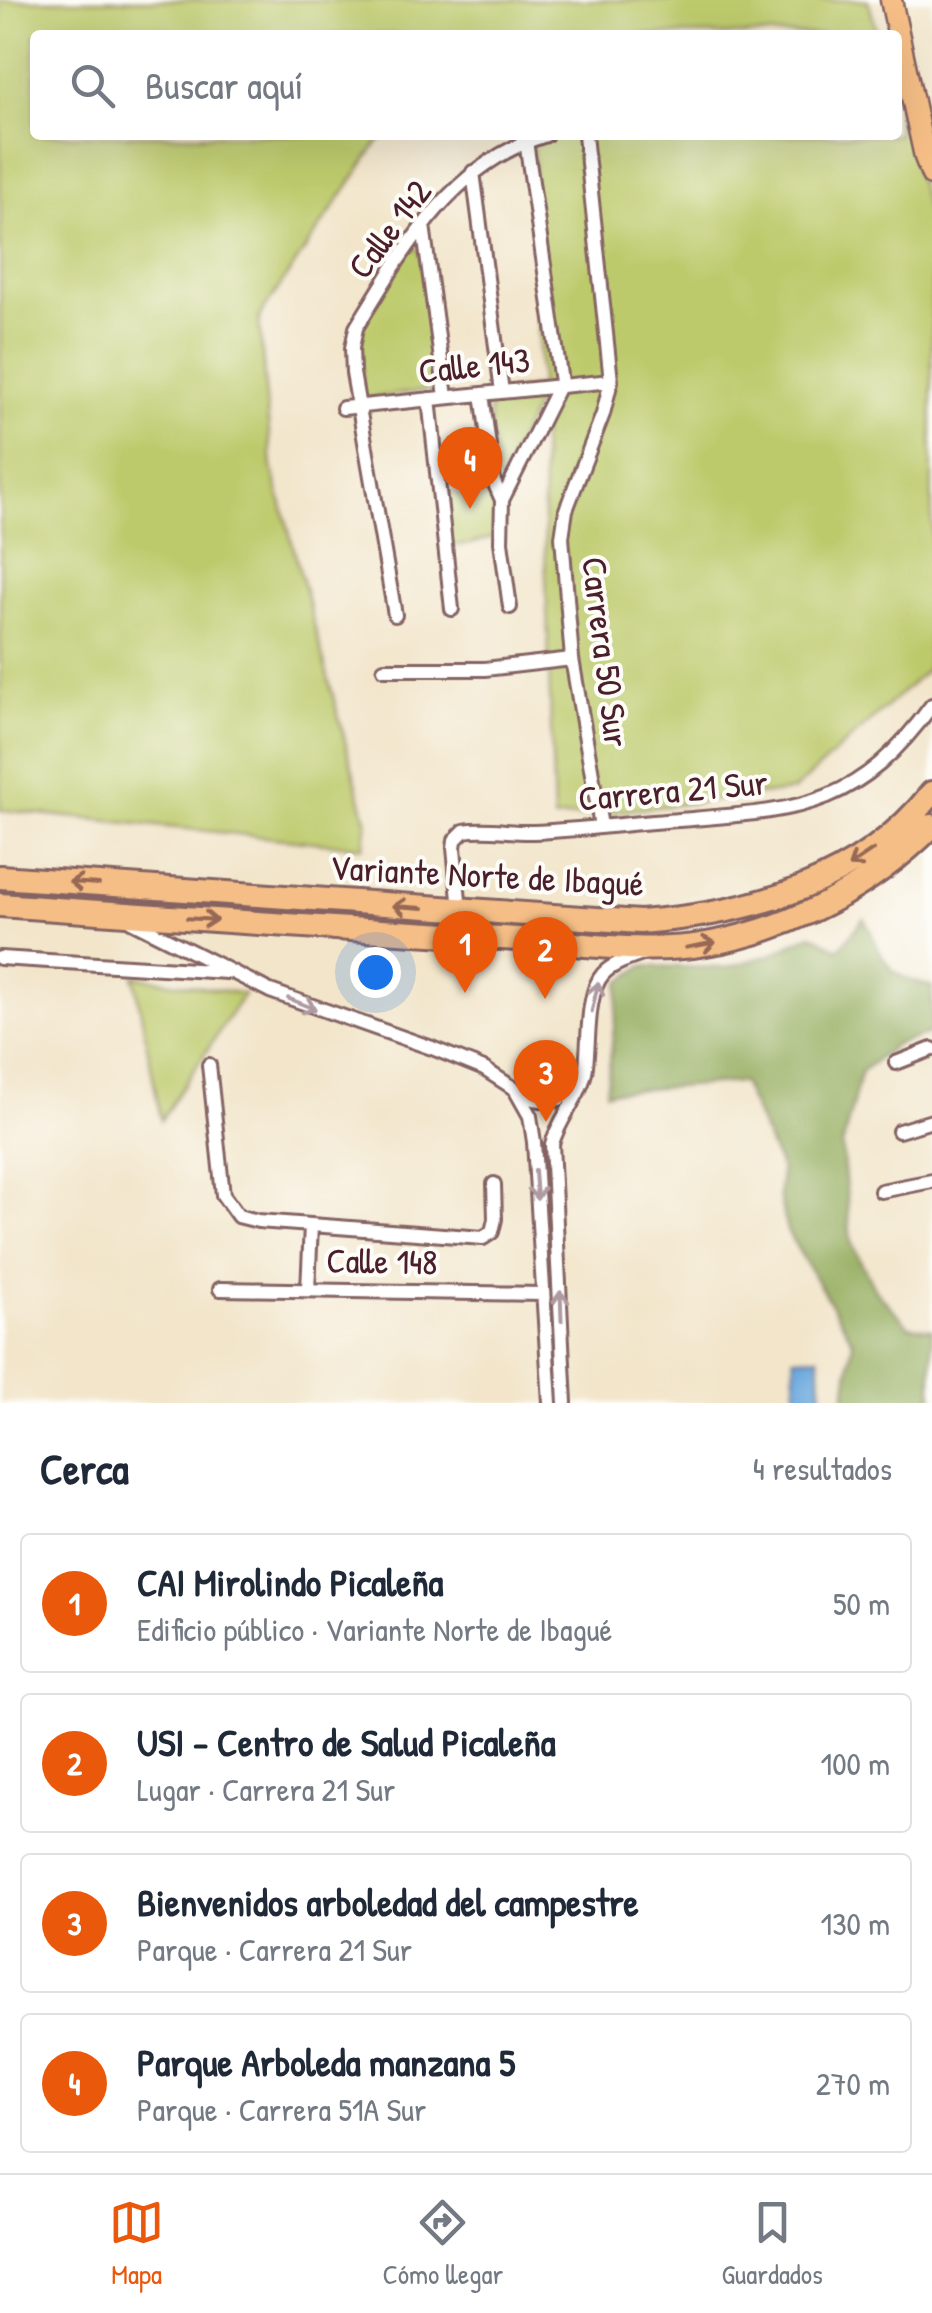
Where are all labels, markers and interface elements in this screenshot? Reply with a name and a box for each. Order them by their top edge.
search box [30,30,902,140]
icon: search [65,58,120,113]
text: Buscar aquí [145,59,303,111]
street label: Calle 142 [336,170,442,288]
street label: Calle 143 [416,336,532,394]
pin: 4 [438,426,502,509]
street label: Carrera 50 Sur [571,554,641,750]
street label: Carrera 21 Sur [576,758,770,822]
street label: Variante Norte de Ibagué [329,843,645,907]
one-way arrow [847,847,875,868]
one-way arrow [68,873,101,892]
one-way arrow [393,897,425,916]
one-way arrow [185,910,218,929]
pin: 1 [432,910,498,993]
pin: 2 [512,916,578,999]
one-way arrow [684,935,716,954]
your location [350,947,401,998]
one-way arrow [587,981,605,1013]
one-way arrow [286,996,317,1014]
pin: 3 [514,1040,578,1122]
one-way arrow [527,1168,546,1200]
street label: Calle 148 [326,1237,438,1285]
one-way arrow [551,1290,570,1322]
text: Cerca [40,1440,129,1497]
text: 4 resultados [753,1447,892,1490]
text: CAI Mirolindo Picaleña [137,1556,444,1608]
text: 1 [69,1582,80,1625]
text: 50 m [833,1582,890,1625]
text: Edificio público · Variante Norte de Ibagué [137,1608,612,1651]
text: USI - Centro de Salud Picaleña [137,1716,556,1768]
text: 2 [67,1742,82,1785]
text: 100 m [821,1742,890,1785]
text: Lugar · Carrera 21 Sur [137,1768,395,1811]
text: Bienvenidos arboledad del campestre [137,1876,639,1928]
text: 3 [67,1902,82,1945]
text: 130 m [821,1902,890,1945]
text: Parque · Carrera 21 Sur [137,1928,412,1971]
text: Parque Arboleda manzana 5 [137,2036,515,2088]
text: 4 [68,2062,81,2105]
text: 270 m [816,2062,890,2105]
text: Parque · Carrera 51A Sur [137,2088,426,2131]
tab: Mapa [109,2195,164,2293]
tab: Cómo llegar [382,2195,503,2293]
tab: Guardados [722,2195,823,2293]

